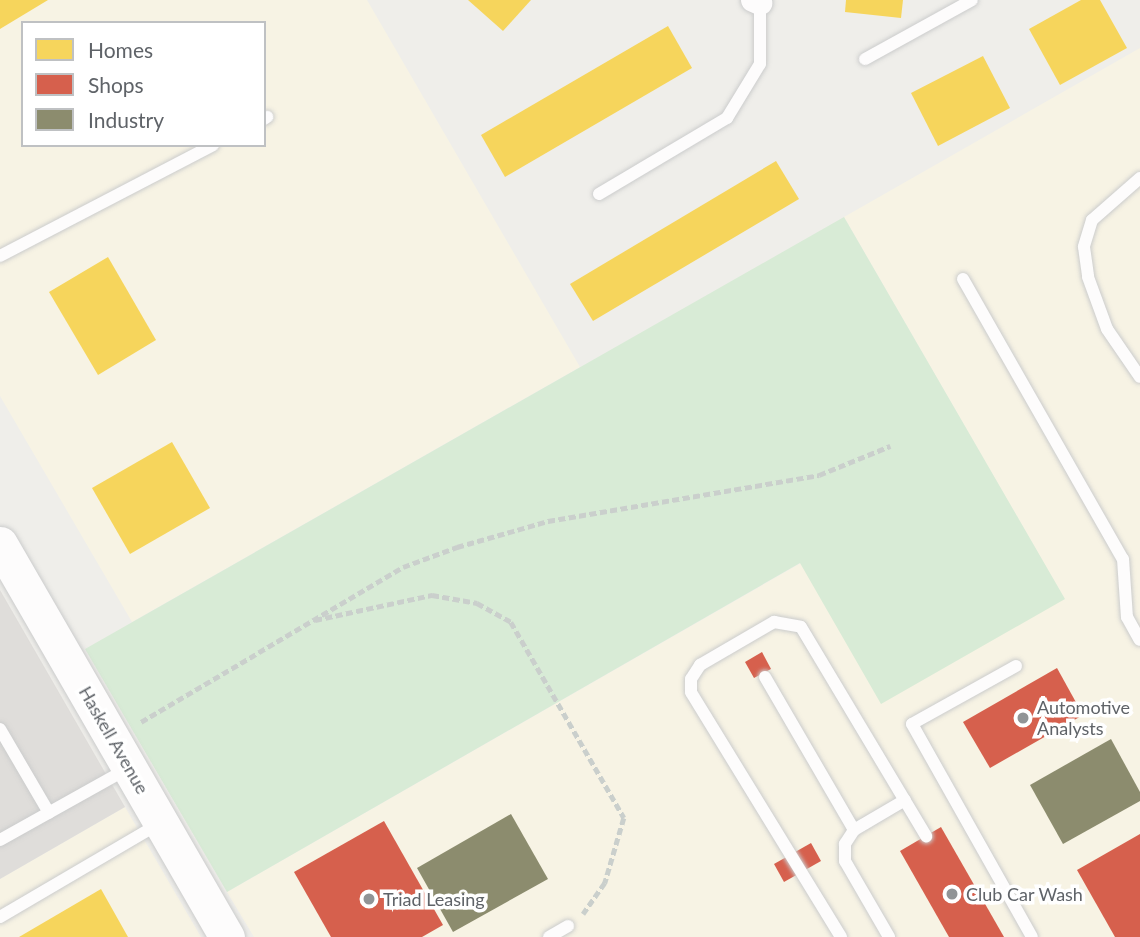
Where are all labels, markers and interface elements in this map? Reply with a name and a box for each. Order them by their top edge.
legend [21,21,266,147]
text: Homes [88,37,153,62]
text: Shops [88,72,144,97]
text: Industry [88,107,164,132]
street label: Haskell Avenue [74,682,154,798]
place label: Automotive Analysts [1037,697,1130,740]
marker: Automotive Analysts [1015,710,1031,726]
place label: Club Car Wash [966,883,1084,905]
marker: Club Car Wash [944,886,960,902]
place label: Triad Leasing [383,888,485,910]
marker: Triad Leasing [361,891,377,907]

